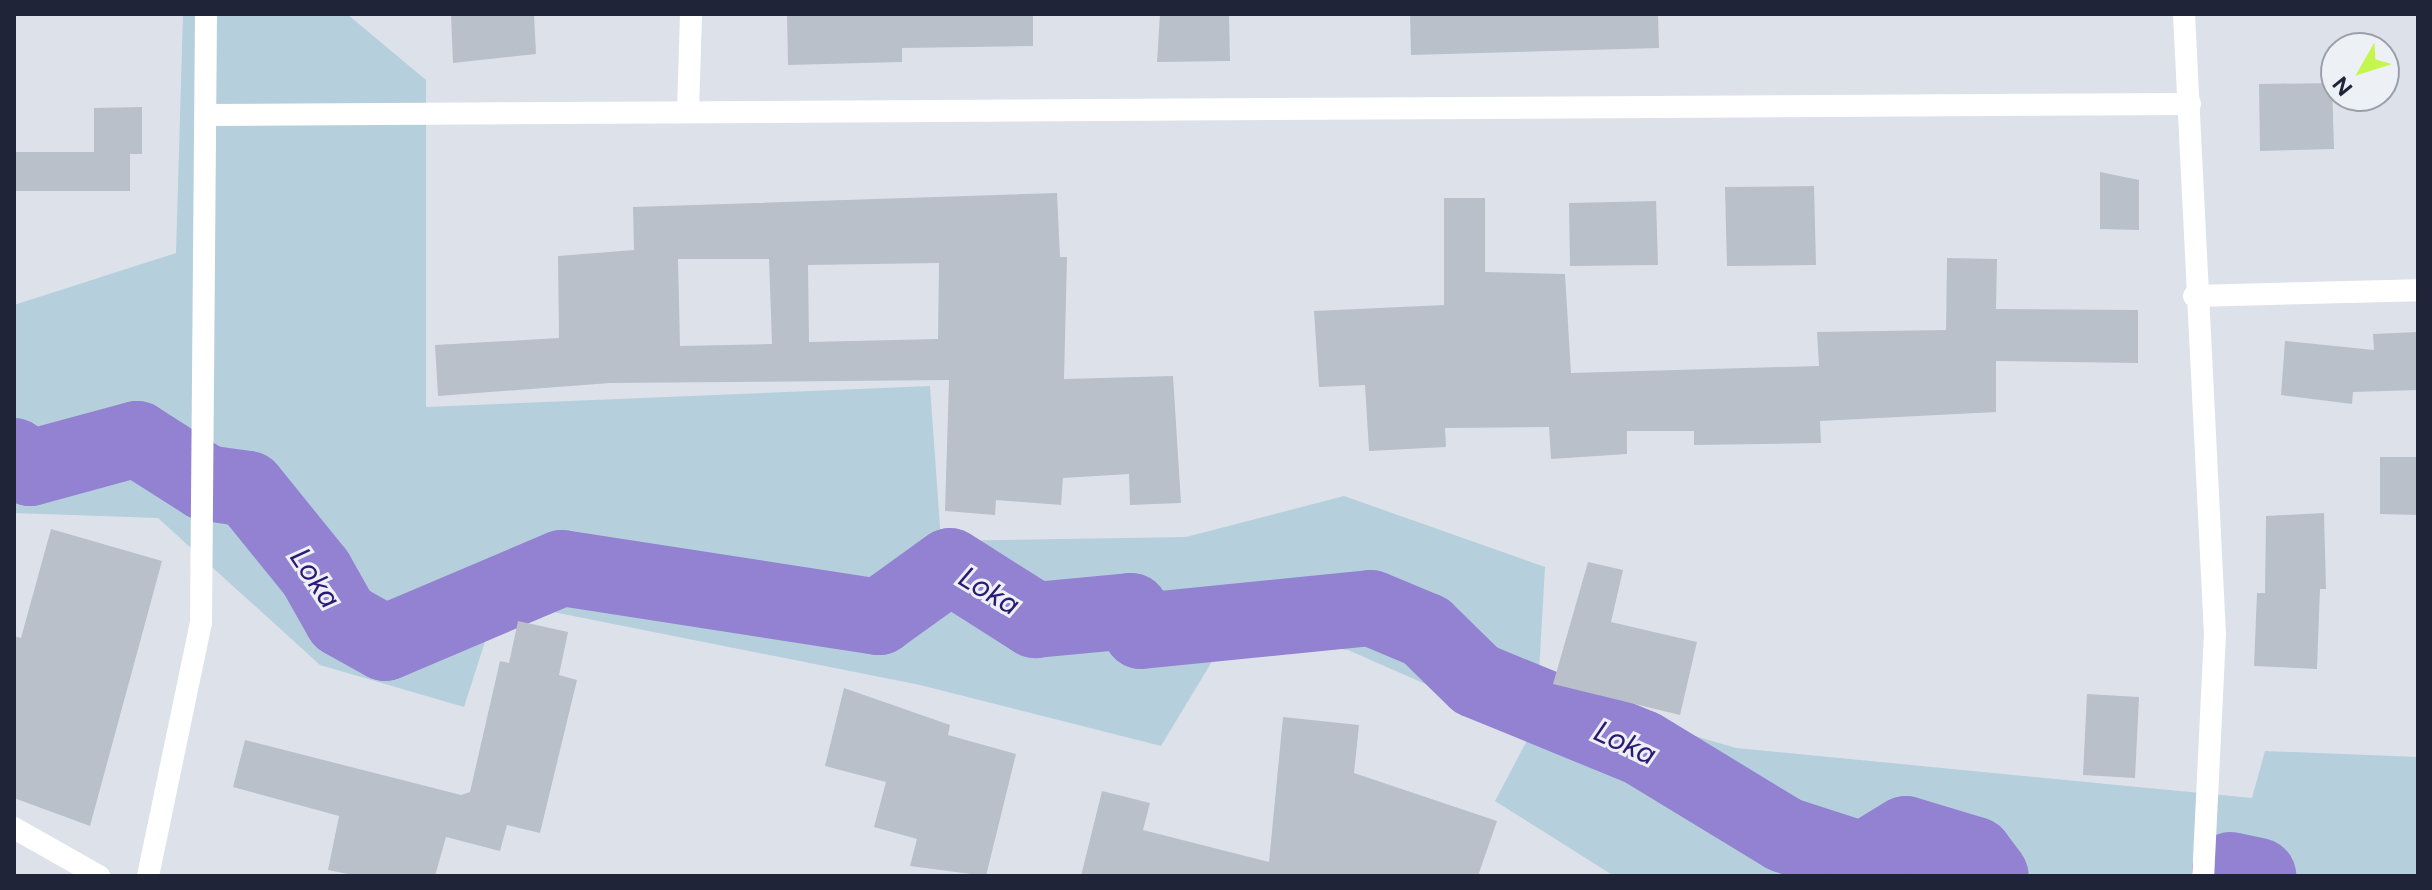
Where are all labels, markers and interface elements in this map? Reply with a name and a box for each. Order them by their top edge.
north arrow [2320,32,2400,112]
text: N [2327,71,2358,101]
water label: Loka [282,541,348,615]
water label: Loka [952,559,1026,623]
water label: Loka [1588,713,1662,773]

